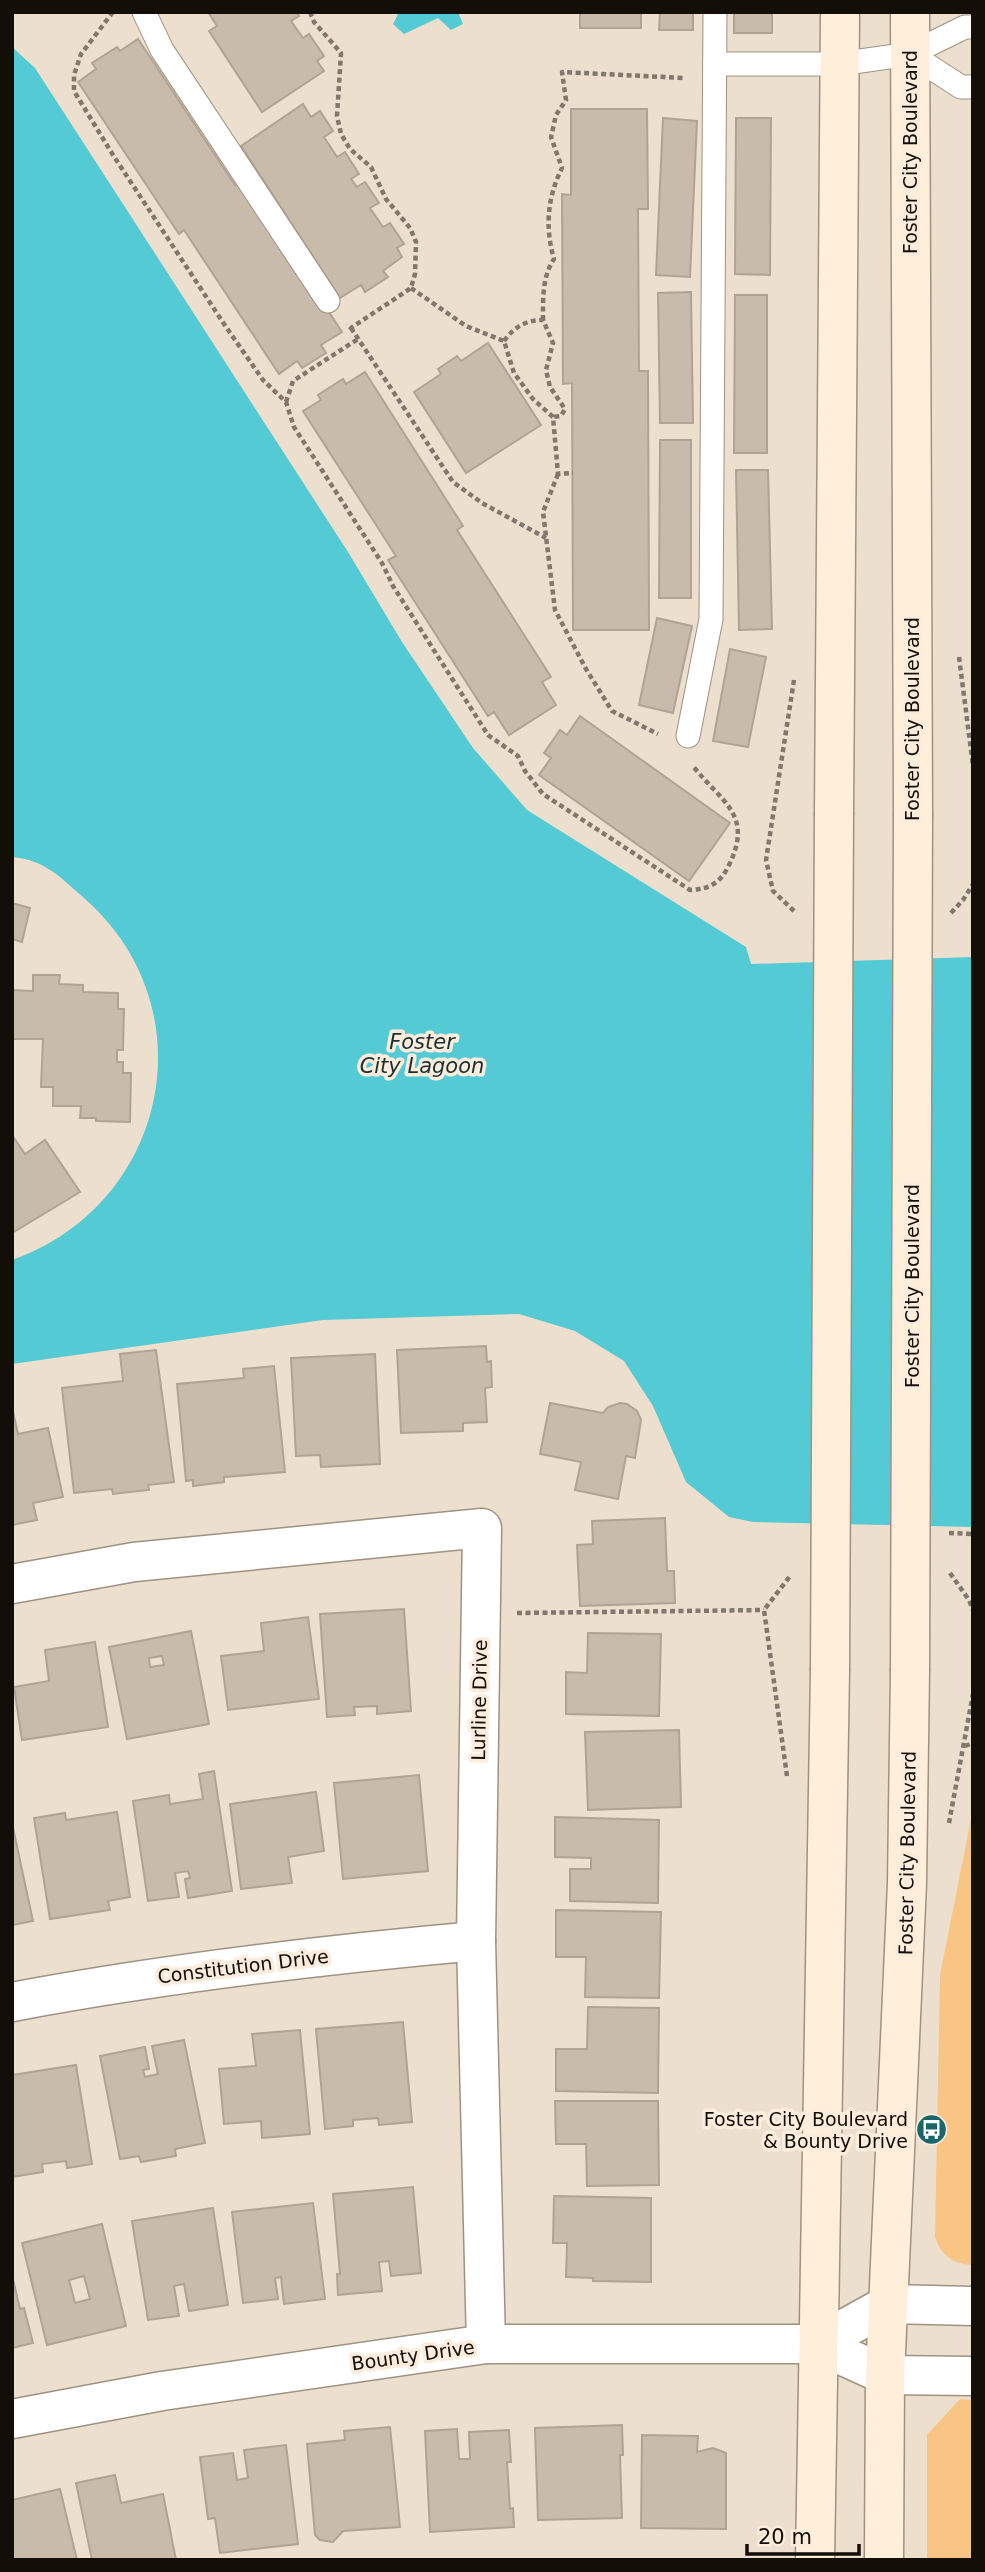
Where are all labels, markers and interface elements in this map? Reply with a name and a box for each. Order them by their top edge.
street label: Foster City Boulevard [899,50,921,254]
street label: Foster City Boulevard [901,617,923,821]
water label: Foster City Lagoon [360,1030,484,1078]
street label: Foster City Boulevard [901,1184,923,1388]
street label: Lurline Drive [467,1639,491,1761]
street label: Foster City Boulevard [894,1751,920,1955]
street label: Constitution Drive [156,1945,330,1987]
place label: Foster City Boulevard & Bounty Drive [704,2108,908,2152]
bus stop icon: Foster City Boulevard & Bounty Drive [914,2113,948,2147]
street label: Bounty Drive [350,2335,476,2375]
scale bar [747,2512,859,2556]
text: 20 m [758,2525,812,2549]

